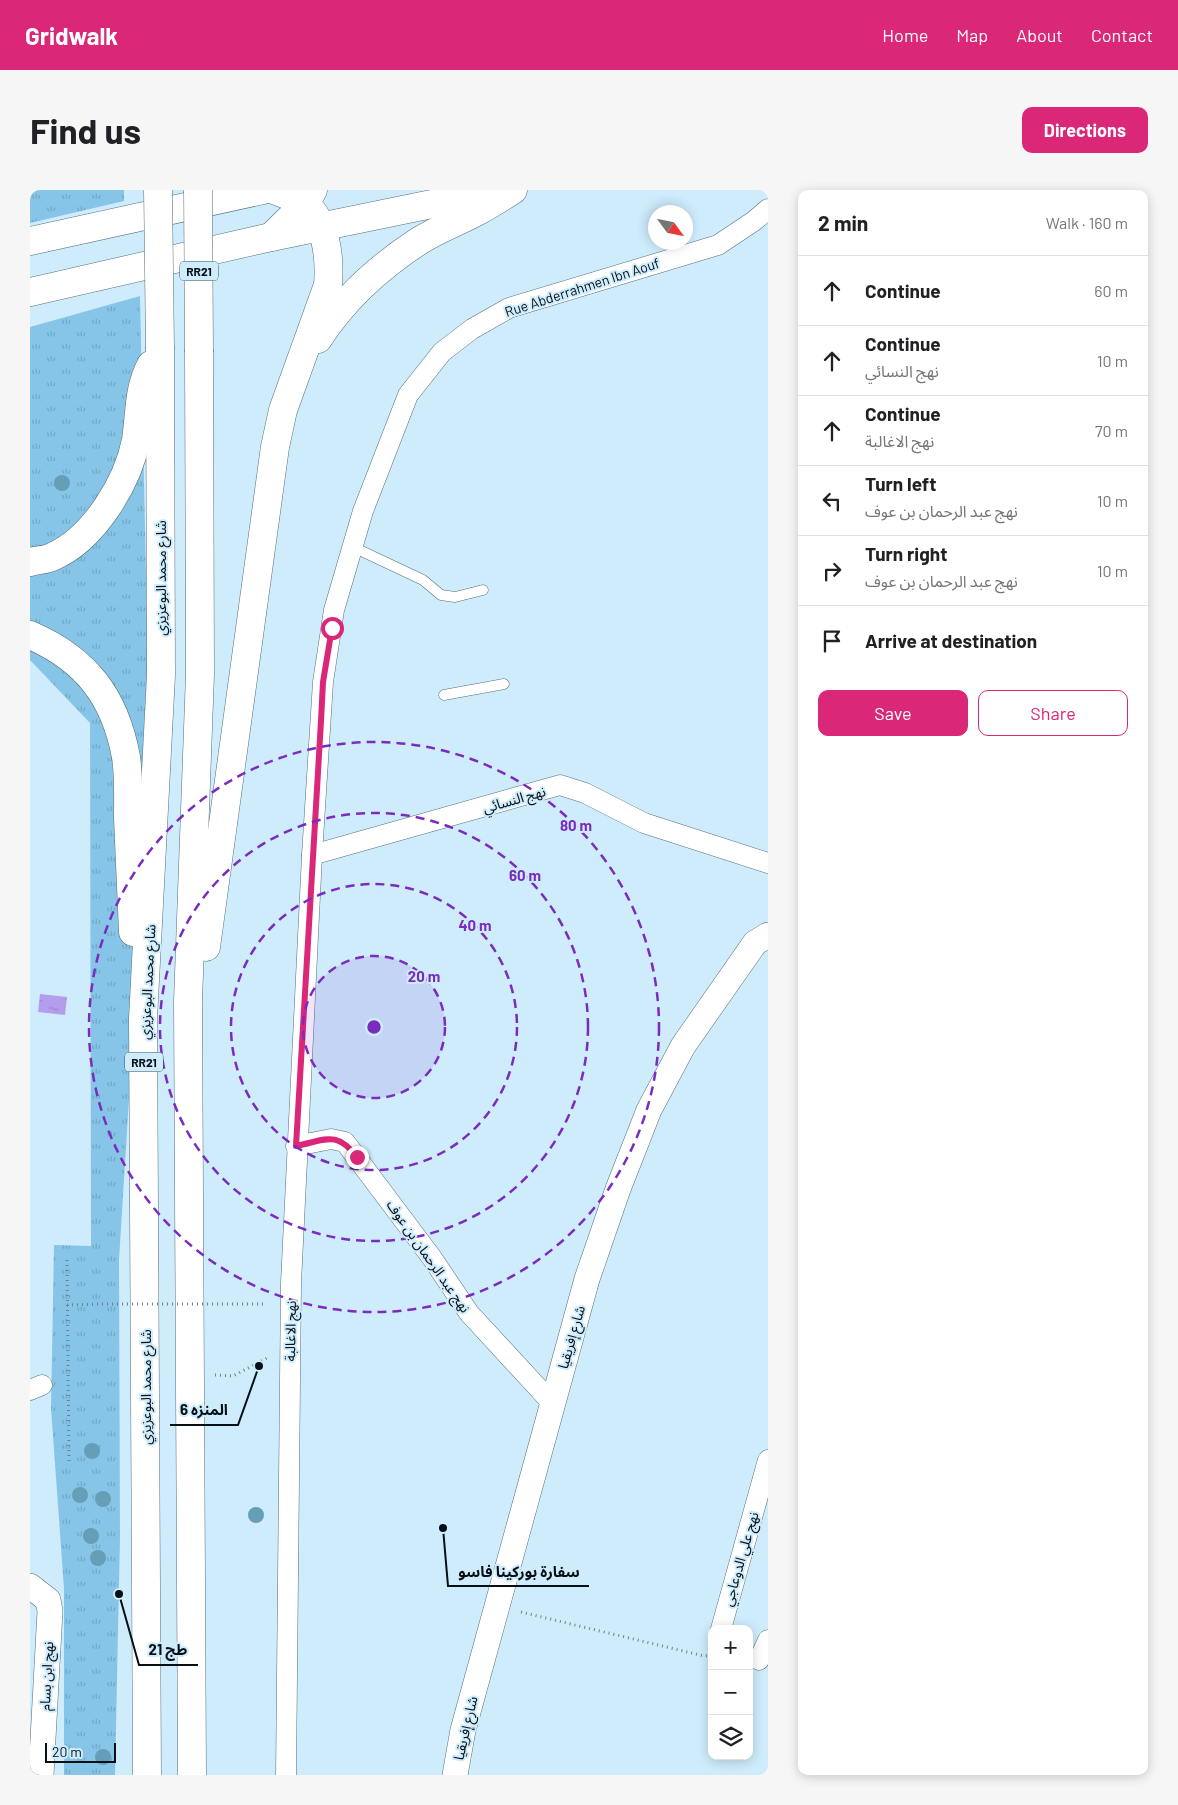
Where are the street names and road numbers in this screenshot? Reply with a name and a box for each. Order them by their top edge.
street label: Rue Abderrahmen Ibn Aouf [502,254,662,320]
road number: RR21 [180,262,218,280]
street label: شارع محمد البوعزيزي [152,520,172,636]
street label: نهج النسائي [481,782,548,819]
street label: شارع محمد البوعزيزي [135,924,162,1040]
road number: RR21 [125,1052,163,1072]
street label: نهج عبد الرحمان بن عوف [381,1196,474,1318]
street label: نهج الاغالبة [281,1300,302,1361]
street label: شارع إفريقيا [554,1303,591,1371]
street label: شارع محمد البوعزيزي [137,1329,157,1445]
street label: نهج علي الدوعاجي [718,1510,765,1609]
street label: نهج ابن بسام [36,1641,59,1711]
street label: شارع إفريقيا [449,1694,484,1762]

